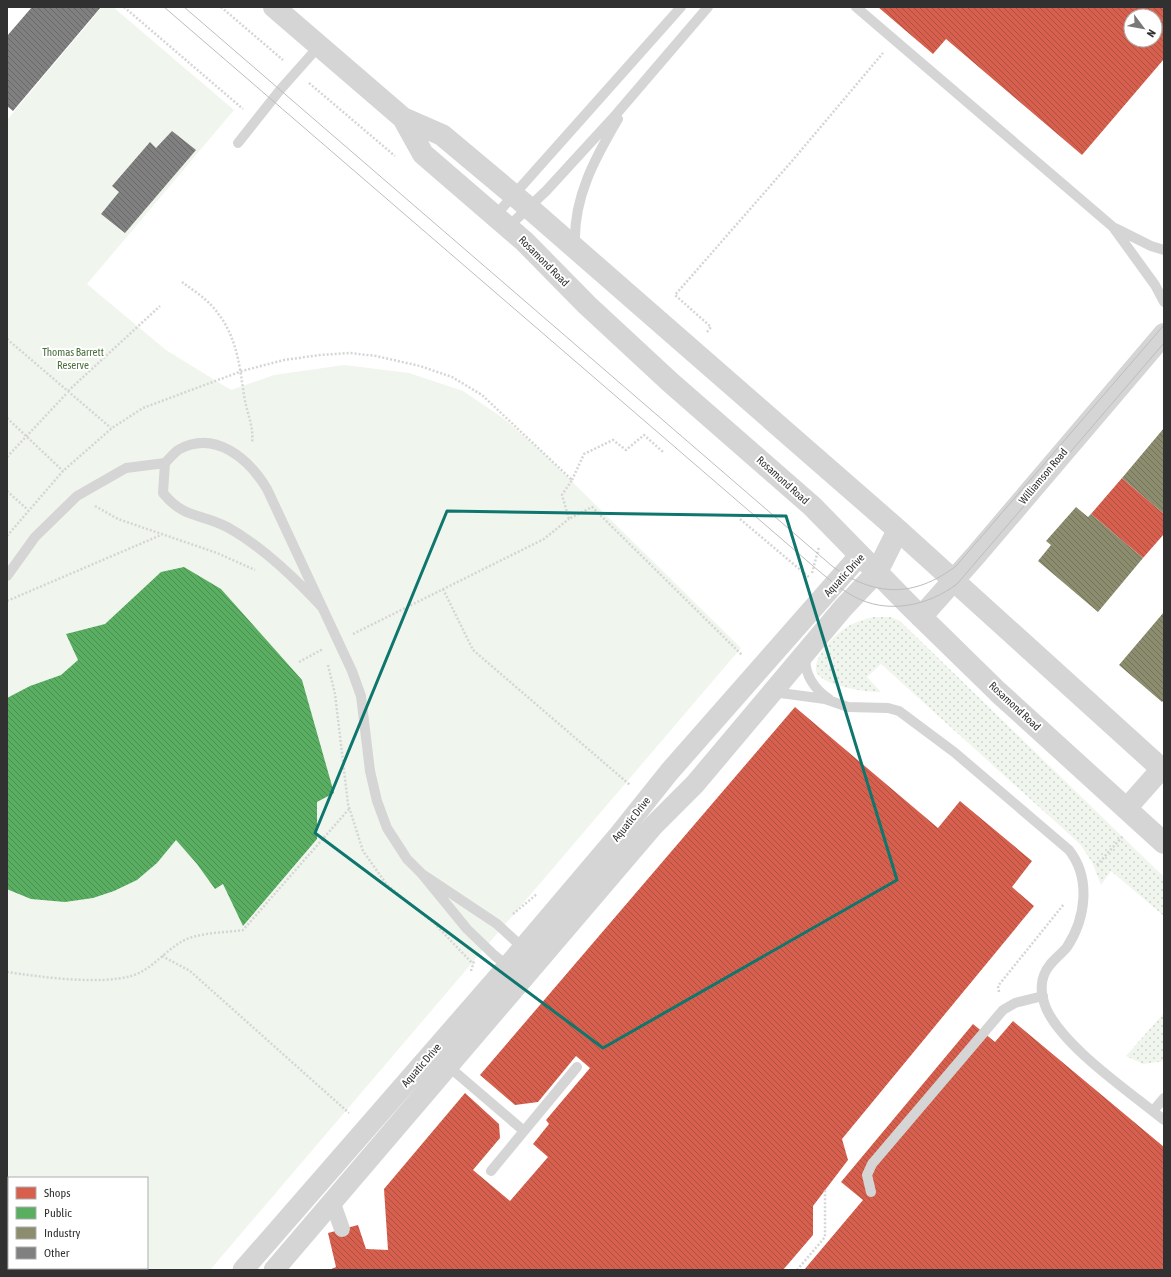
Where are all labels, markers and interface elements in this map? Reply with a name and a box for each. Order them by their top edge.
north arrow [1123,8,1163,48]
text: N [1145,27,1158,39]
street label: Rosamond Road [516,233,572,289]
park label: Thomas Barrett Reserve [42,346,104,371]
street label: Williamson Road [1016,446,1070,506]
street label: Rosamond Road [755,454,811,506]
street label: Aquatic Drive [821,551,867,599]
street label: Rosamond Road [987,679,1043,733]
street label: Aquatic Drive [609,794,653,844]
street label: Aquatic Drive [399,1041,443,1089]
legend [8,1177,148,1269]
text: Shops [44,1186,70,1200]
text: Public [44,1206,72,1220]
text: Industry [44,1226,81,1240]
text: Other [44,1246,70,1260]

